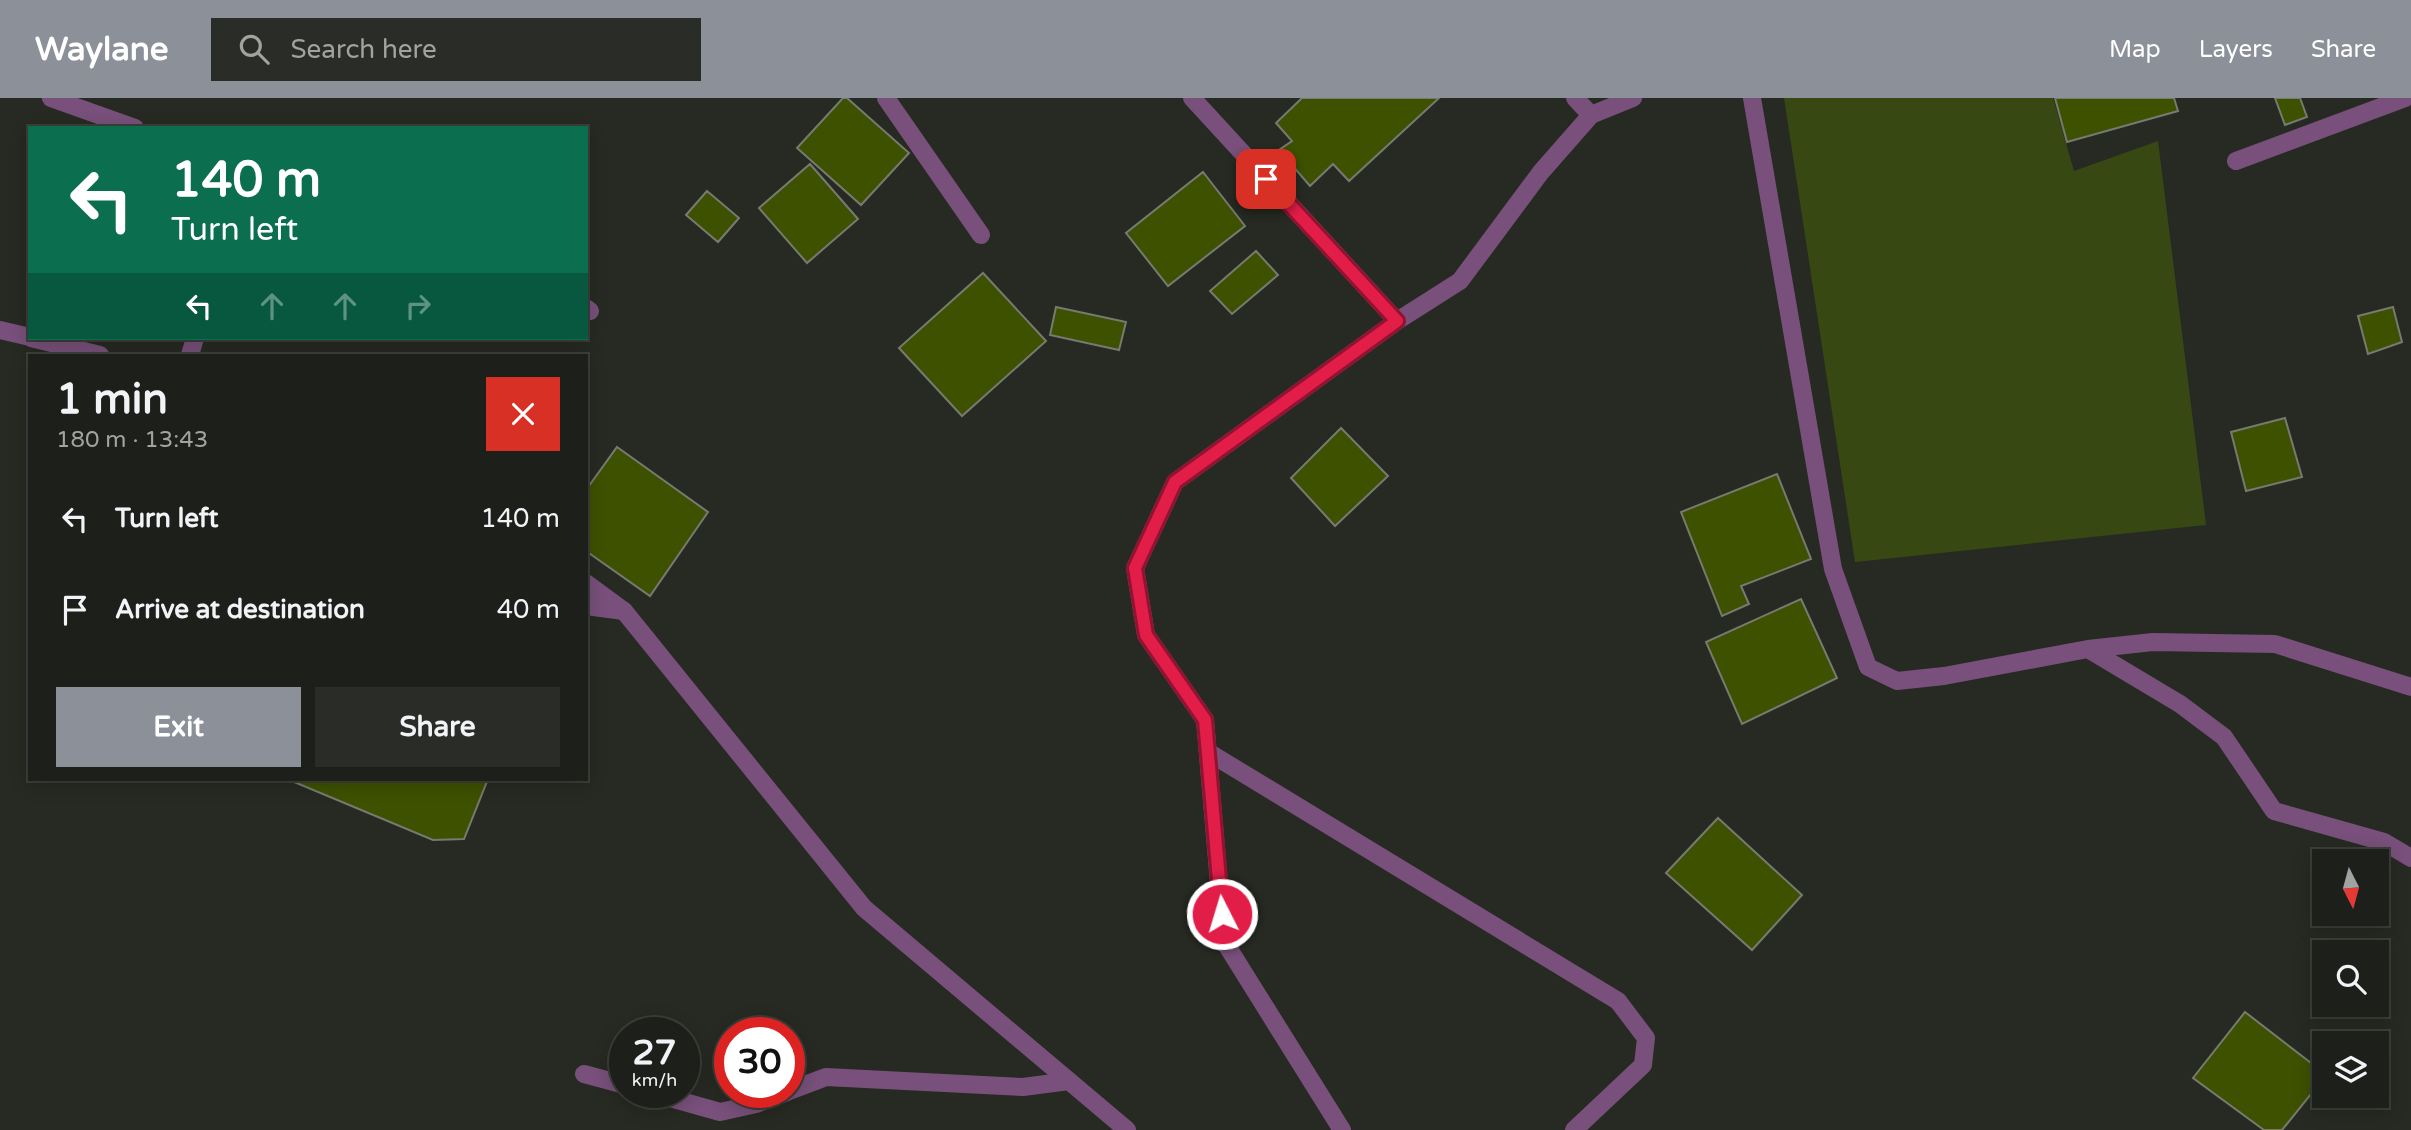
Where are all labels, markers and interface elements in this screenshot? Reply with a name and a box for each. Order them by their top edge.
search box [211,18,701,81]
text: Waylane [35,30,169,69]
icon: search [235,30,273,68]
text: Search here [291,34,437,65]
text: Map [2109,35,2161,64]
text: Layers [2199,35,2273,64]
text: Share [2311,35,2376,64]
pin [1236,149,1296,209]
text: 140 m [171,151,321,210]
icon: left [56,154,147,245]
icon: arrive [1247,160,1285,198]
text: Turn left [171,211,298,249]
icon: left [180,287,218,325]
icon: ahead [253,287,291,325]
icon: ahead [326,287,364,325]
icon: right [399,287,437,325]
text: 1 min [56,374,168,425]
button: close [486,377,560,451]
text: 180 m · 13:43 [56,426,208,454]
icon: left [56,500,94,538]
text: Turn left [115,503,218,534]
text: 140 m [480,503,560,534]
icon: arrive [56,591,94,629]
text: Arrive at destination [115,594,365,625]
text: 40 m [497,594,560,625]
button: Exit [56,687,301,767]
button: Share [315,687,560,767]
north arrow [2312,849,2389,926]
map controls [2312,849,2389,1108]
position arrow [1185,877,1259,951]
button: search [2312,940,2389,1017]
speed limit sign: 30 [714,1017,805,1108]
button: layers [2312,1031,2389,1108]
text: 27 [633,1032,676,1074]
text: km/h [632,1069,677,1091]

